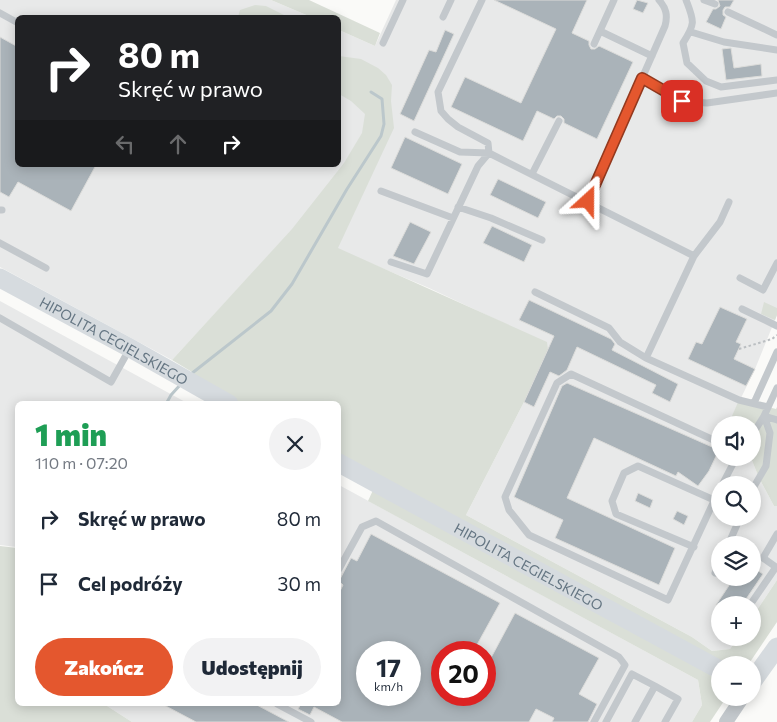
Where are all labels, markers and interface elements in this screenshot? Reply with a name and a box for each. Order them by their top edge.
text: 80 m [118,32,200,75]
icon: right [35,35,100,100]
text: Skręć w prawo [118,75,263,102]
pin [661,80,703,122]
icon: arrive [668,87,696,115]
icon: left [111,130,139,158]
icon: ahead [164,130,192,158]
icon: right [217,130,245,158]
position arrow [561,174,613,226]
street label: HIPOLITA CEGIELSKIEGO [37,293,191,388]
text: 1 min [35,415,107,452]
map controls [711,416,761,706]
button: sound [711,416,761,466]
button: close [269,418,321,470]
text: 110 m · 07:20 [35,453,128,472]
button: search [711,476,761,526]
icon: right [35,505,63,533]
text: Skręć w prawo [78,507,206,530]
text: 80 m [277,507,321,530]
street label: HIPOLITA CEGIELSKIEGO [451,519,606,613]
button: layers [711,536,761,586]
icon: arrive [35,570,63,598]
text: Cel podróży [78,572,183,595]
text: 30 m [278,572,321,595]
button: + [711,596,761,646]
button: Zakończ [35,638,173,696]
button: Udostępnij [183,638,321,696]
speed limit sign: 20 [431,641,496,706]
text: 17 [376,652,401,682]
button: − [711,656,761,706]
text: km/h [374,679,403,693]

